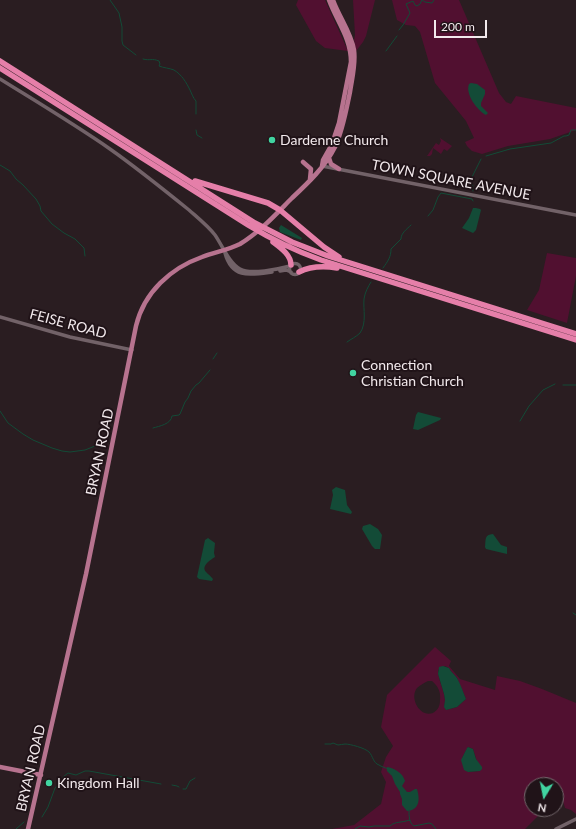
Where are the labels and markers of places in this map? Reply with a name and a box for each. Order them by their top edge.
place label: Dardenne Church [280,132,388,148]
marker: Dardenne Church [267,135,277,145]
place label: Connection Christian Church [361,357,464,390]
marker: Connection Christian Church [348,368,358,378]
place label: Kingdom Hall [57,775,140,791]
marker: Kingdom Hall [44,778,54,788]

